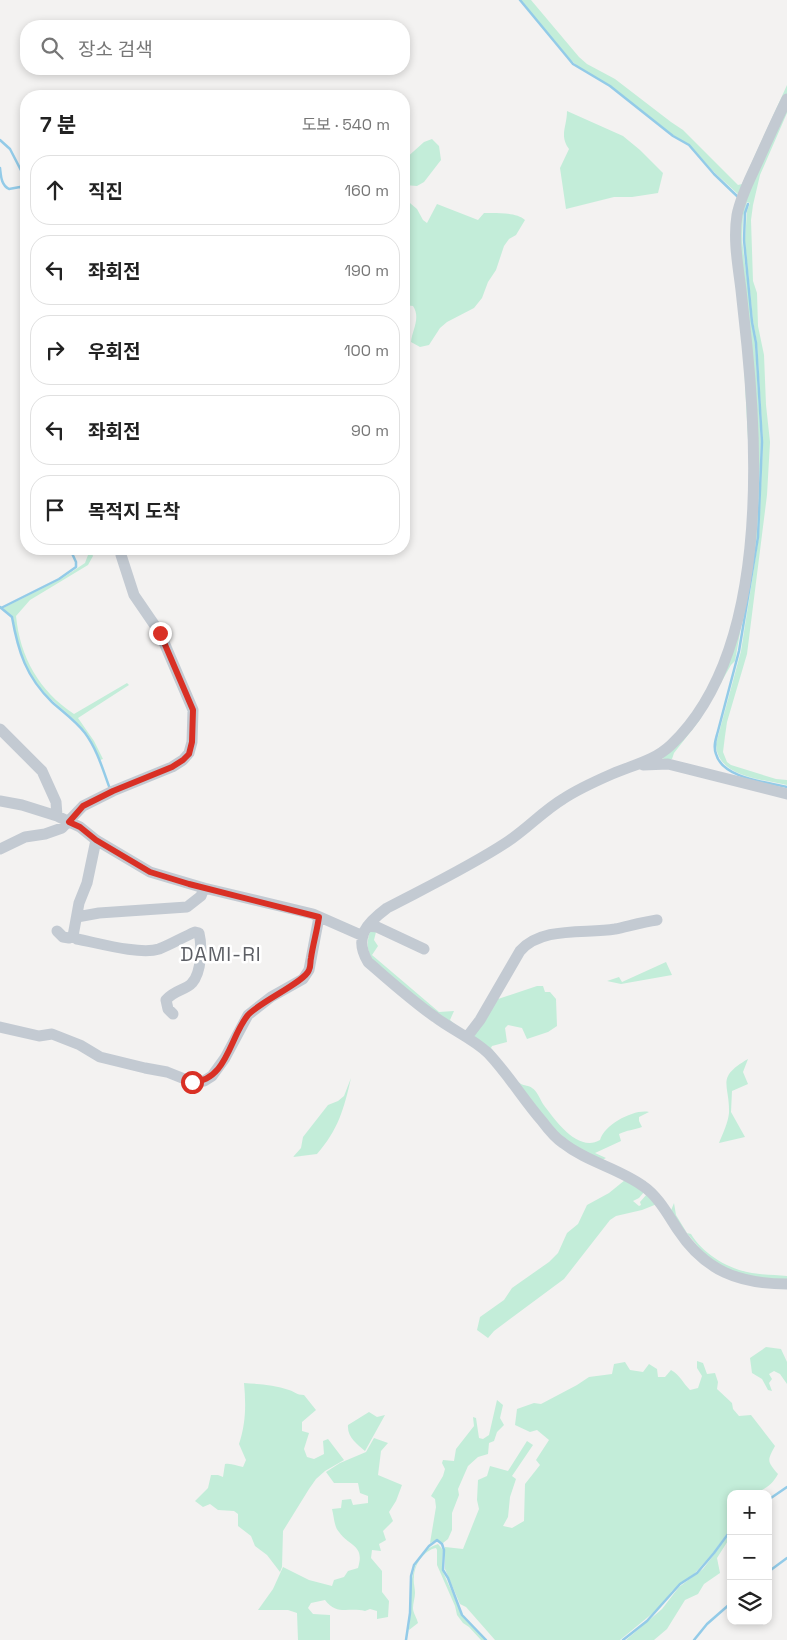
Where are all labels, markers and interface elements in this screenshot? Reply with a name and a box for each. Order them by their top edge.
search box [20,20,410,75]
icon: search [38,34,66,62]
text: 장소 검색 [78,37,153,62]
text: 7 분 [40,111,76,138]
text: 도보 · 540 m [302,114,390,135]
icon: ahead [41,176,69,204]
text: 직진 [88,179,123,204]
text: 160 m [344,180,389,201]
icon: left [41,256,69,284]
text: 좌회전 [88,259,140,284]
text: 190 m [344,260,389,281]
icon: right [41,336,69,364]
text: 우회전 [88,339,140,364]
text: 100 m [344,340,389,361]
icon: left [41,416,69,444]
text: 좌회전 [88,419,140,444]
text: 90 m [351,420,389,441]
icon: arrive [41,496,69,524]
text: 목적지 도착 [88,499,180,524]
route end [149,622,172,645]
district label: DAMI-RI [180,941,262,967]
route start [181,1071,204,1094]
map controls [727,1490,772,1625]
button: + [727,1490,772,1535]
button: − [727,1535,772,1580]
button: layers [727,1580,772,1625]

